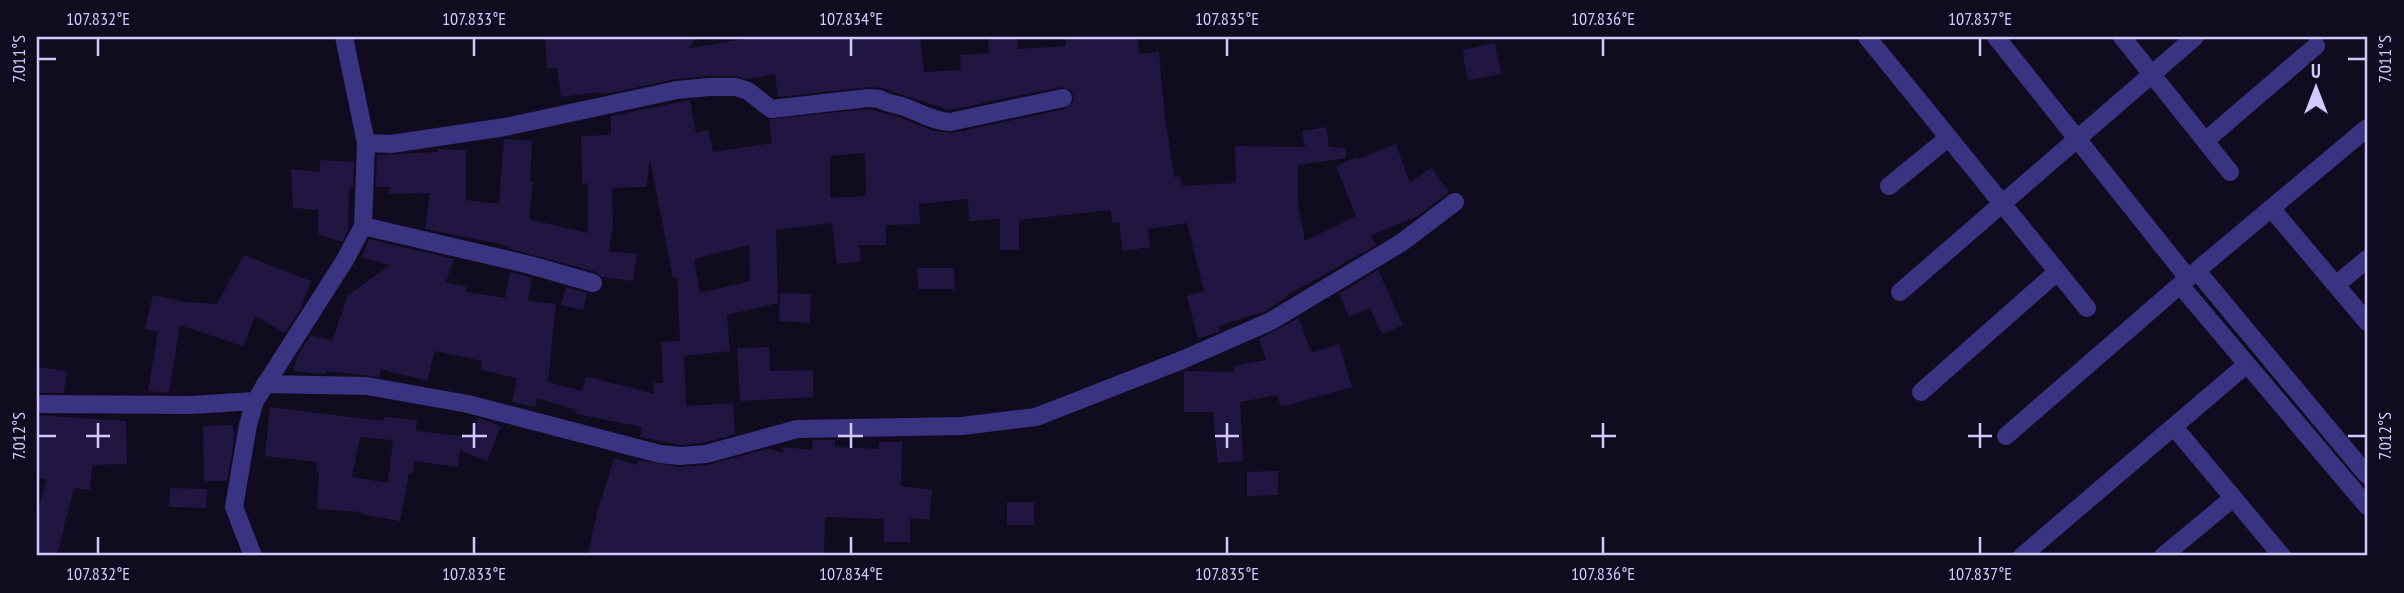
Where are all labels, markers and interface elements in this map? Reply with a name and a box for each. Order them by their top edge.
text: 107.832°E [66,7,130,30]
text: 107.833°E [442,7,506,30]
text: 107.834°E [819,7,883,30]
text: 107.835°E [1195,7,1259,30]
text: 107.836°E [1571,7,1635,30]
text: 107.837°E [1948,7,2012,30]
text: 7.011°S [7,35,30,83]
text: 7.011°S [2373,35,2396,83]
north arrow [2282,52,2352,122]
text: U [2311,59,2321,83]
text: 7.012°S [7,412,30,460]
text: 7.012°S [2373,412,2396,460]
text: 107.832°E [66,562,130,585]
text: 107.833°E [442,562,506,585]
text: 107.834°E [819,562,883,585]
text: 107.835°E [1195,562,1259,585]
text: 107.836°E [1571,562,1635,585]
text: 107.837°E [1948,562,2012,585]

